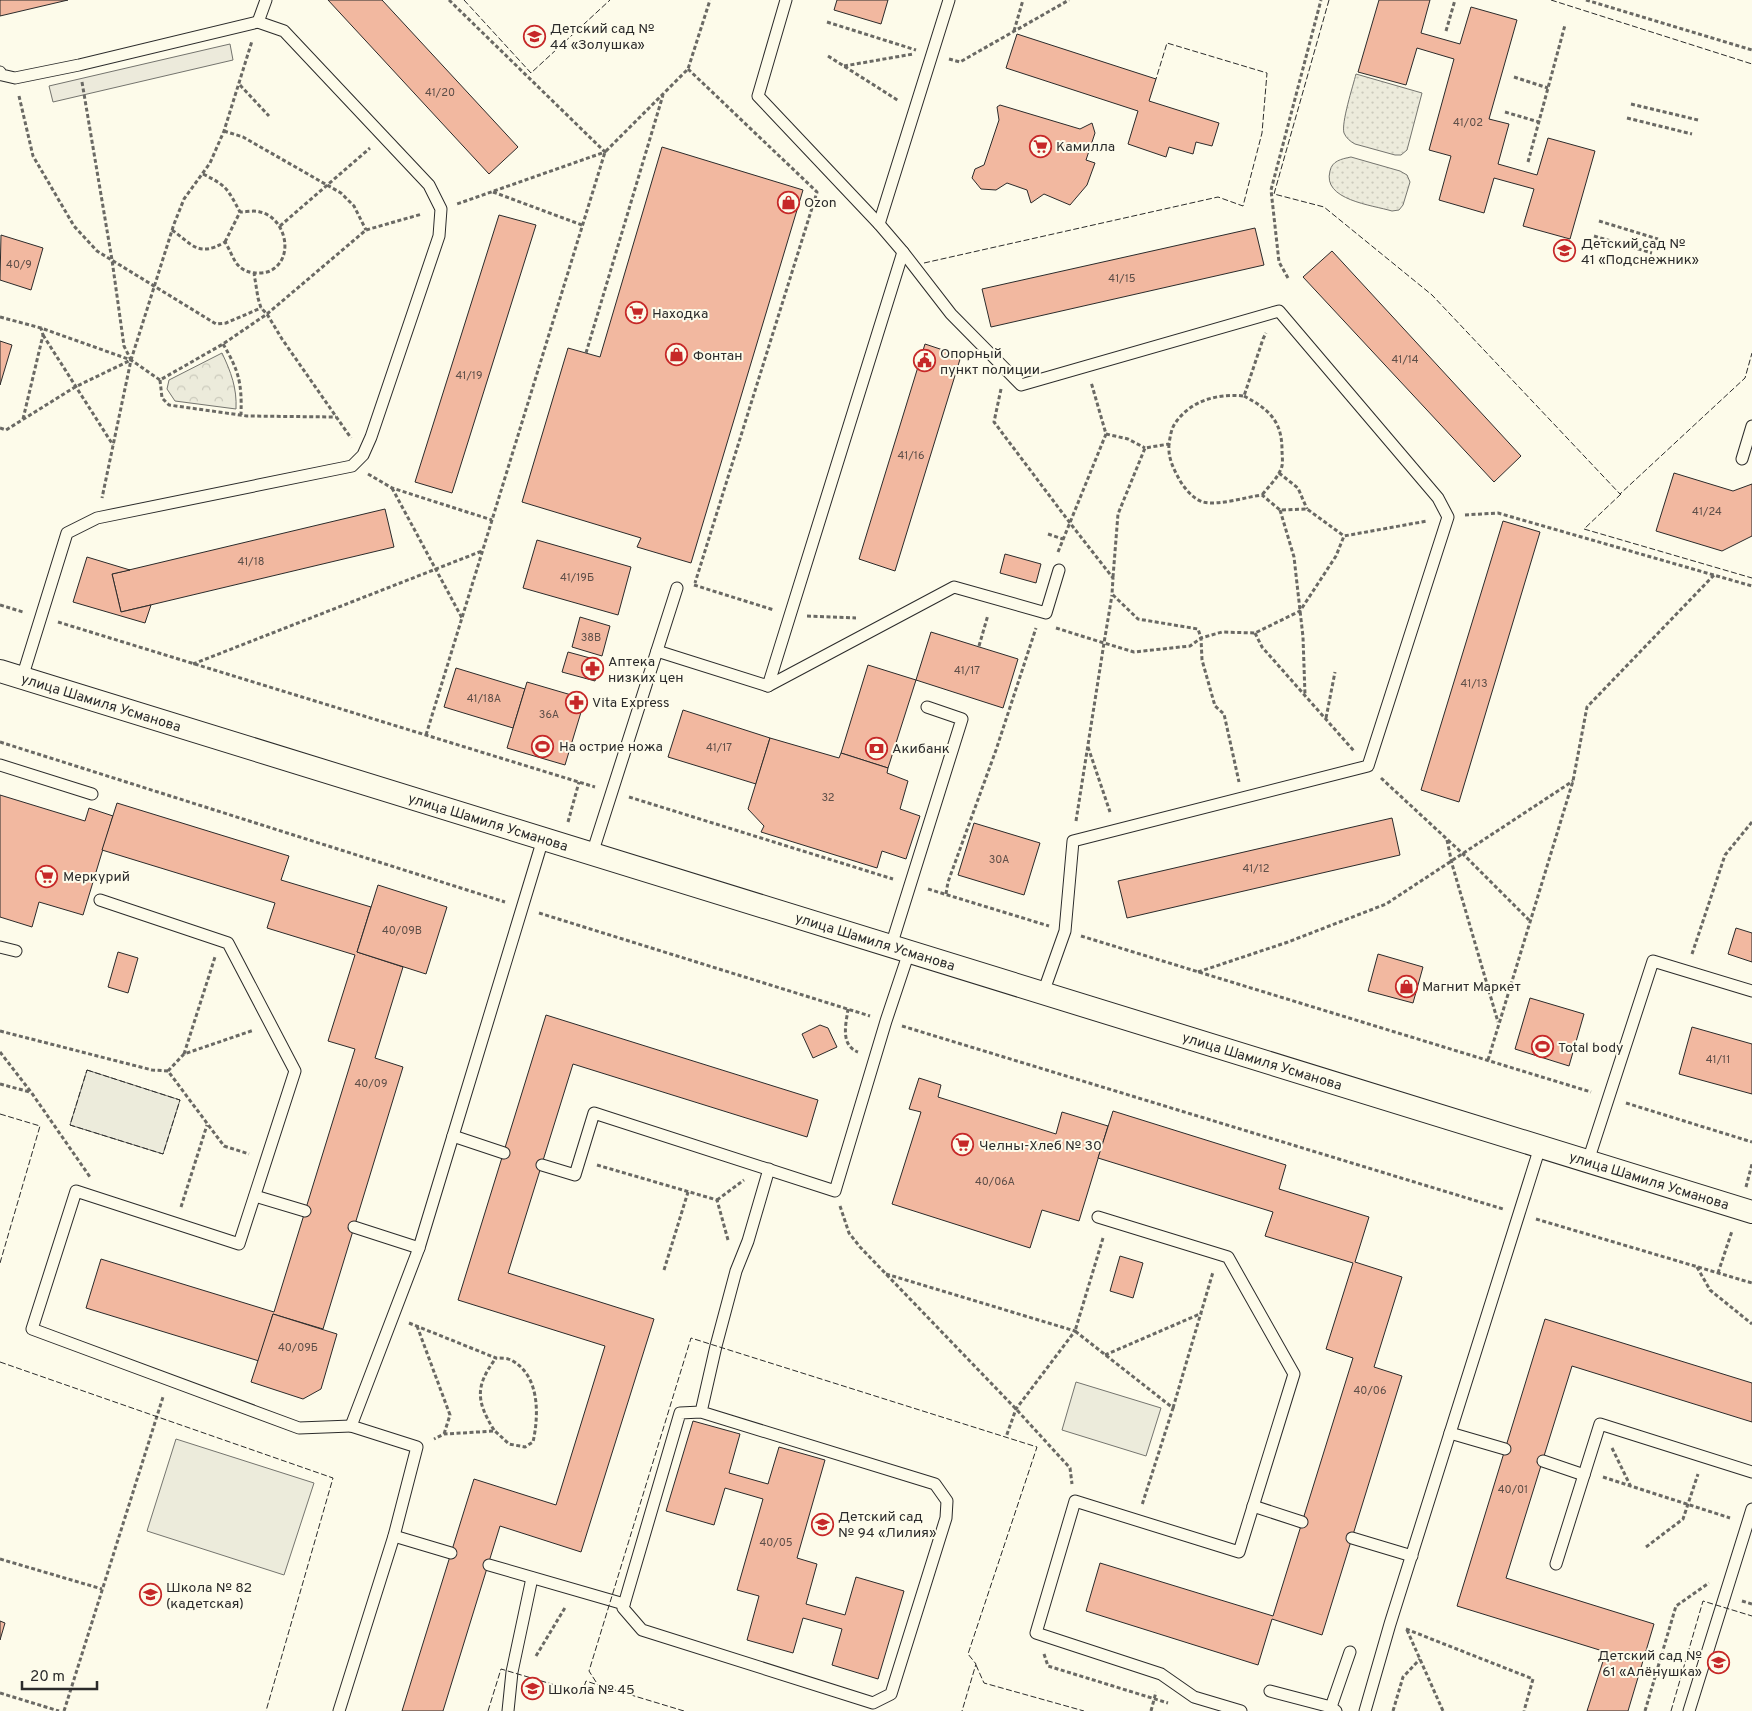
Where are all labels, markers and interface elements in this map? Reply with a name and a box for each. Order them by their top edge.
place label: Детский сад № 44 «Золушка» [550,21,654,54]
school or university icon: Детский сад № 44 «Золушка» [522,24,546,48]
house number: 41/20 [425,86,455,100]
house number: 41/02 [1453,116,1483,130]
supermarket icon: Камилла [1028,134,1052,158]
place label: Камилла [1056,139,1115,156]
shop icon: Ozon [776,190,800,214]
place label: Ozon [804,195,837,212]
place label: Детский сад № 41 «Подснежник» [1581,236,1699,269]
school or university icon: Детский сад № 41 «Подснежник» [1553,239,1577,263]
house number: 40/9 [6,258,32,272]
house number: 41/15 [1108,272,1136,286]
supermarket icon: Находка [624,301,648,325]
place label: Находка [652,306,708,323]
shop icon: Фонтан [665,343,689,367]
place label: Опорный пункт полиции [940,346,1040,379]
place label: Фонтан [693,348,743,365]
public building icon: Опорный пункт полиции [912,349,936,373]
house number: 41/14 [1391,353,1419,367]
house number: 41/19 [456,369,483,383]
house number: 41/16 [898,449,925,463]
house number: 41/24 [1692,505,1722,519]
house number: 41/18 [237,555,265,569]
house number: 41/19Б [560,571,594,585]
house number: 38В [581,631,601,645]
place label: Аптека низких цен [608,654,684,687]
pharmacy icon: Аптека низких цен [580,657,604,681]
house number: 41/17 [954,664,980,678]
street label: улица Шамиля Усманова [19,671,183,736]
house number: 41/13 [1460,677,1488,691]
pharmacy icon: Vita Express [564,690,588,714]
house number: 41/18А [467,692,501,706]
place label: Vita Express [592,695,670,712]
house number: 36А [539,708,559,722]
sports icon: На острие ножа [531,734,555,758]
bank icon: Акибанк [864,736,888,760]
place label: На острие ножа [559,739,663,756]
house number: 41/17 [706,741,732,755]
place label: Акибанк [892,741,950,758]
street label: улица Шамиля Усманова [406,791,570,856]
house number: 32 [821,791,835,805]
house number: 30А [989,853,1009,867]
house number: 41/12 [1242,862,1270,876]
supermarket icon: Меркурий [35,864,59,888]
place label: Меркурий [63,869,130,886]
street label: улица Шамиля Усманова [793,910,957,975]
house number: 40/09В [382,924,422,938]
shop icon: Магнит Маркет [1394,974,1418,998]
place label: Магнит Маркет [1422,979,1521,996]
street label: улица Шамиля Усманова [1180,1030,1344,1095]
sports icon: Total body [1530,1035,1554,1059]
place label: Total body [1558,1040,1623,1057]
house number: 41/11 [1706,1053,1730,1067]
house number: 40/09 [355,1077,387,1091]
supermarket icon: Челны-Хлеб № 30 [951,1133,975,1157]
place label: Челны-Хлеб № 30 [979,1138,1102,1155]
street label: улица Шамиля Усманова [1567,1149,1731,1214]
house number: 40/06А [975,1175,1015,1189]
house number: 40/09Б [278,1341,318,1355]
house number: 40/06 [1354,1384,1386,1398]
house number: 40/01 [1498,1483,1528,1497]
place label: Детский сад № 94 «Лилия» [838,1509,936,1542]
school or university icon: Детский сад № 94 «Лилия» [810,1512,834,1536]
house number: 40/05 [759,1536,793,1550]
place label: Школа № 82 (кадетская) [166,1580,252,1613]
school or university icon: Школа № 82 (кадетская) [138,1583,162,1607]
place label: Детский сад № 61 «Алёнушка» [1598,1648,1702,1681]
school or university icon: Детский сад № 61 «Алёнушка» [1706,1651,1730,1675]
scale bar [22,1658,98,1690]
text: 20 m [30,1668,65,1687]
school or university icon: Школа № 45 [520,1677,544,1701]
place label: Школа № 45 [548,1682,635,1699]

